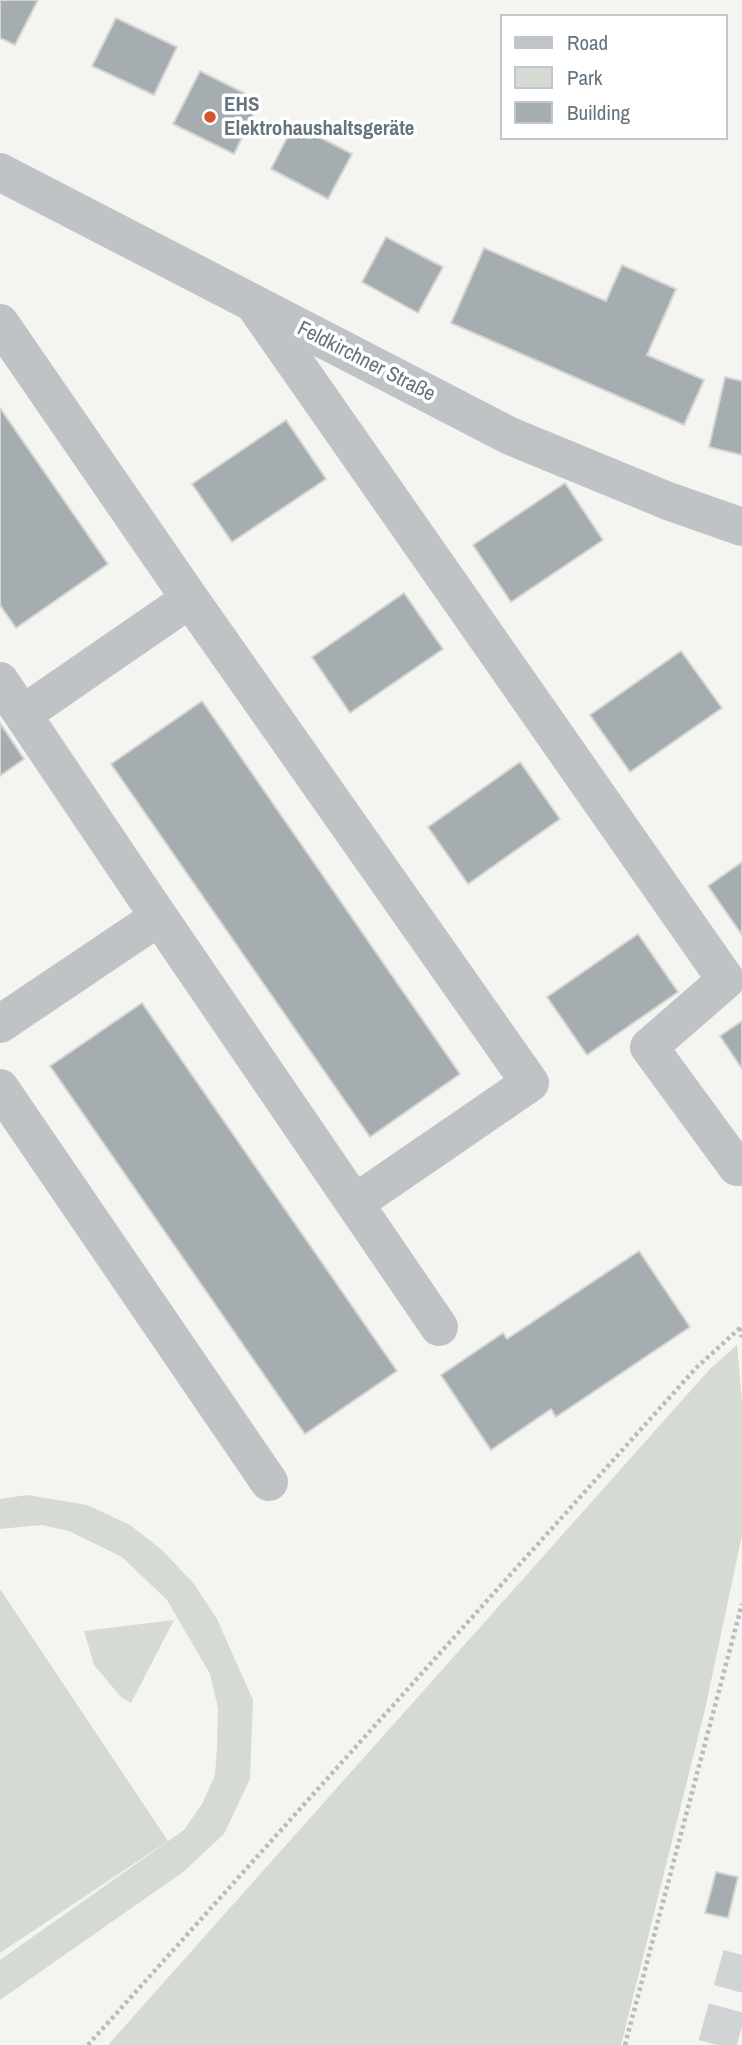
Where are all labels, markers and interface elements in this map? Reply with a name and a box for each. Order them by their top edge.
legend [500,14,728,140]
text: Road [567,28,608,57]
text: Park [567,63,602,92]
place label: EHS Elektrohaushaltsgeräte [224,92,414,142]
text: Building [567,98,630,127]
marker: EHS Elektrohaushaltsgeräte [202,109,218,125]
street label: Feldkirchner Straße [293,316,439,408]

